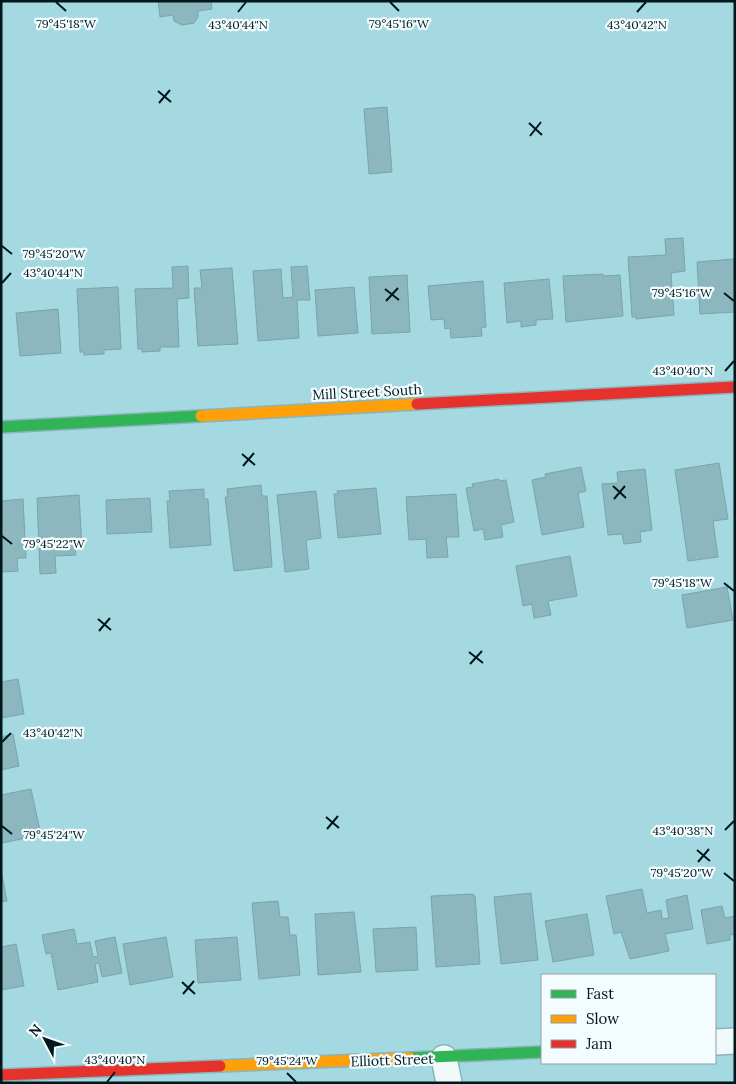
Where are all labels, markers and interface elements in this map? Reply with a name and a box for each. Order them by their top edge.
text: 79°45'18"W [36,16,97,31]
text: 79°45'16"W [369,16,430,31]
text: 43°40'44"N [208,17,268,32]
text: 43°40'42"N [607,17,667,32]
text: 79°45'20"W [23,246,86,261]
text: 43°40'44"N [23,265,83,280]
text: 79°45'16"W [652,285,713,300]
text: 43°40'40"N [653,363,713,378]
street label: Mill Street South [312,380,422,404]
text: 79°45'22"W [23,536,86,551]
text: 79°45'18"W [652,575,713,590]
text: 43°40'42"N [23,725,83,740]
text: 43°40'38"N [653,823,713,838]
text: 79°45'24"W [23,827,86,842]
text: 79°45'20"W [651,865,714,880]
legend [541,974,716,1064]
text: Fast [586,984,614,1003]
text: Slow [586,1009,619,1028]
north arrow [20,1014,70,1064]
text: N [25,1020,46,1040]
text: Jam [585,1034,613,1053]
street label: Elliott Street [350,1050,434,1070]
text: 43°40'40"N [85,1052,145,1067]
text: 79°45'24"W [256,1053,319,1068]

